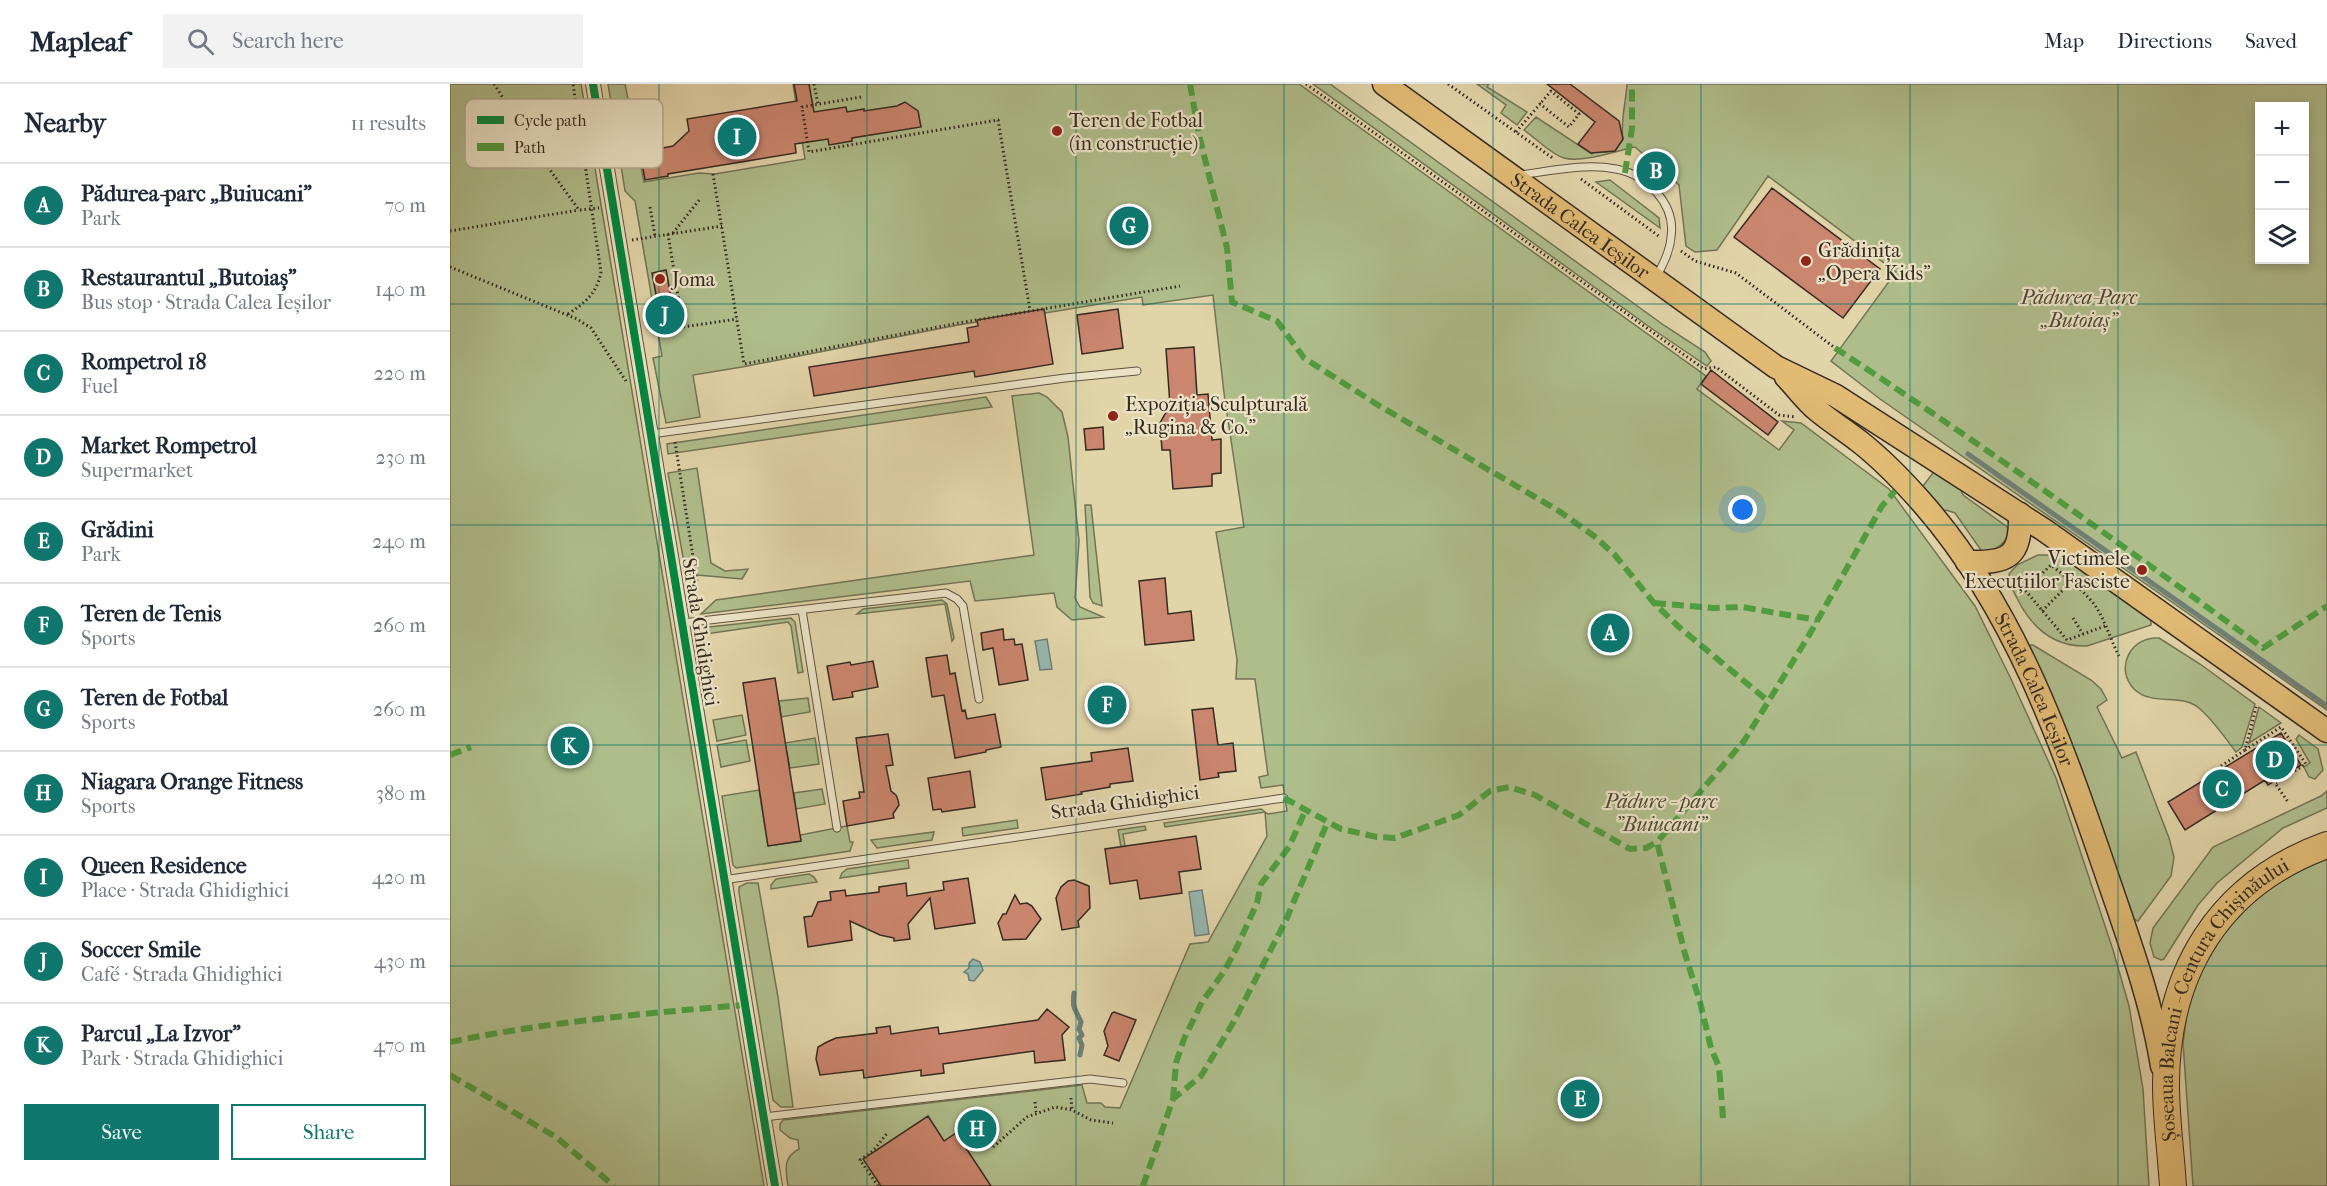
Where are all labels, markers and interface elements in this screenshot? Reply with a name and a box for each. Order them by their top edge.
search box [163,14,583,68]
text: Mapleaf [30,25,127,58]
icon: search [184,25,217,58]
text: Search here [232,28,344,54]
text: Map [2044,29,2084,53]
text: Directions [2117,29,2212,53]
text: Saved [2245,29,2297,53]
legend [465,99,663,168]
map controls [2255,102,2309,264]
button: + [2255,102,2309,156]
text: Nearby [24,108,106,139]
place label: Teren de Fotbal (în construcție) [1069,109,1204,156]
text: Cycle path [514,111,586,130]
text: 11 results [351,112,426,135]
pin: I [718,115,756,160]
marker: Teren de Fotbal (în construcție) [1050,124,1064,138]
text: Path [514,138,546,157]
pin: B [1636,148,1676,194]
button: − [2255,156,2309,210]
street label: Strada Calea Ieșilor [1506,168,1654,284]
text: Pădurea-parc „Buiucani” [81,181,312,207]
text: A [37,194,50,217]
text: 70 m [384,194,426,217]
pin: G [1110,204,1148,248]
text: Park [81,207,121,230]
button: layers [2255,210,2309,264]
place label: Grădinița „Opera Kids” [1818,239,1931,285]
marker: Grădinița „Opera Kids” [1799,254,1813,268]
text: Restaurantul „Butoiaș” [81,265,297,291]
place label: Joma [670,268,716,291]
marker: Joma [653,272,667,286]
text: B [37,278,50,301]
text: 140 m [375,278,426,301]
park label: Pădurea-Parc „Butoiaș” [2020,286,2138,333]
text: Bus stop · Strada Calea Ieșilor [81,291,331,314]
pin: J [646,292,684,338]
text: Rompetrol 18 [81,349,207,375]
text: C [37,362,50,385]
text: 220 m [373,362,426,385]
text: Fuel [81,375,118,398]
place label: Expoziția Sculpturală „Rugina & Co.” [1125,393,1309,439]
marker: Expoziția Sculpturală „Rugina & Co.” [1106,409,1120,423]
text: Market Rompetrol [81,433,257,459]
text: D [36,446,51,469]
text: 230 m [376,446,426,469]
text: Supermarket [81,459,193,482]
your location [1728,495,1757,524]
text: Grădini [81,517,154,543]
text: E [37,530,50,553]
text: 240 m [372,530,426,553]
text: Park [81,543,121,566]
place label: Victimele Execuțiilor Fasciste [1964,547,2130,594]
street label: Strada Ghidighici [677,556,724,708]
marker: Victimele Execuțiilor Fasciste [2135,563,2149,577]
text: Teren de Tenis [81,601,221,627]
street label: Strada Calea Ieșilor [1989,609,2078,770]
pin: A [1590,610,1630,656]
text: F [38,614,49,637]
text: 260 m [373,614,426,637]
text: Sports [81,627,135,650]
pin: F [1088,682,1126,728]
text: Teren de Fotbal [81,685,228,711]
text: G [36,698,51,721]
text: 260 m [373,698,426,721]
text: Sports [81,711,135,734]
pin: K [550,724,590,768]
pin: D [2256,738,2294,782]
pin: C [2202,766,2242,812]
text: Niagara Orange Fitness [81,769,303,795]
street label: Strada Ghidighici [1049,781,1201,824]
text: H [36,782,51,805]
text: 380 m [376,782,426,805]
park label: Pădure - parc "Buiucani" [1604,790,1718,836]
text: Sports [81,795,135,818]
text: Queen Residence [81,853,247,879]
street label: Șoseaua Balcani - Centura Chișinăului [2155,853,2293,1143]
text: I [40,866,47,889]
text: 420 m [372,866,426,889]
text: Place · Strada Ghidighici [81,879,289,902]
text: Soccer Smile [81,937,201,963]
text: J [40,950,47,973]
text: 430 m [374,950,426,973]
text: Café · Strada Ghidighici [81,963,282,986]
text: Parcul „La Izvor” [81,1021,241,1047]
text: K [36,1034,51,1057]
text: 470 m [373,1034,426,1057]
text: Park · Strada Ghidighici [81,1047,283,1070]
pin: E [1560,1076,1600,1122]
button: Save [24,1104,219,1160]
button: Share [231,1104,426,1160]
pin: H [958,1106,996,1152]

